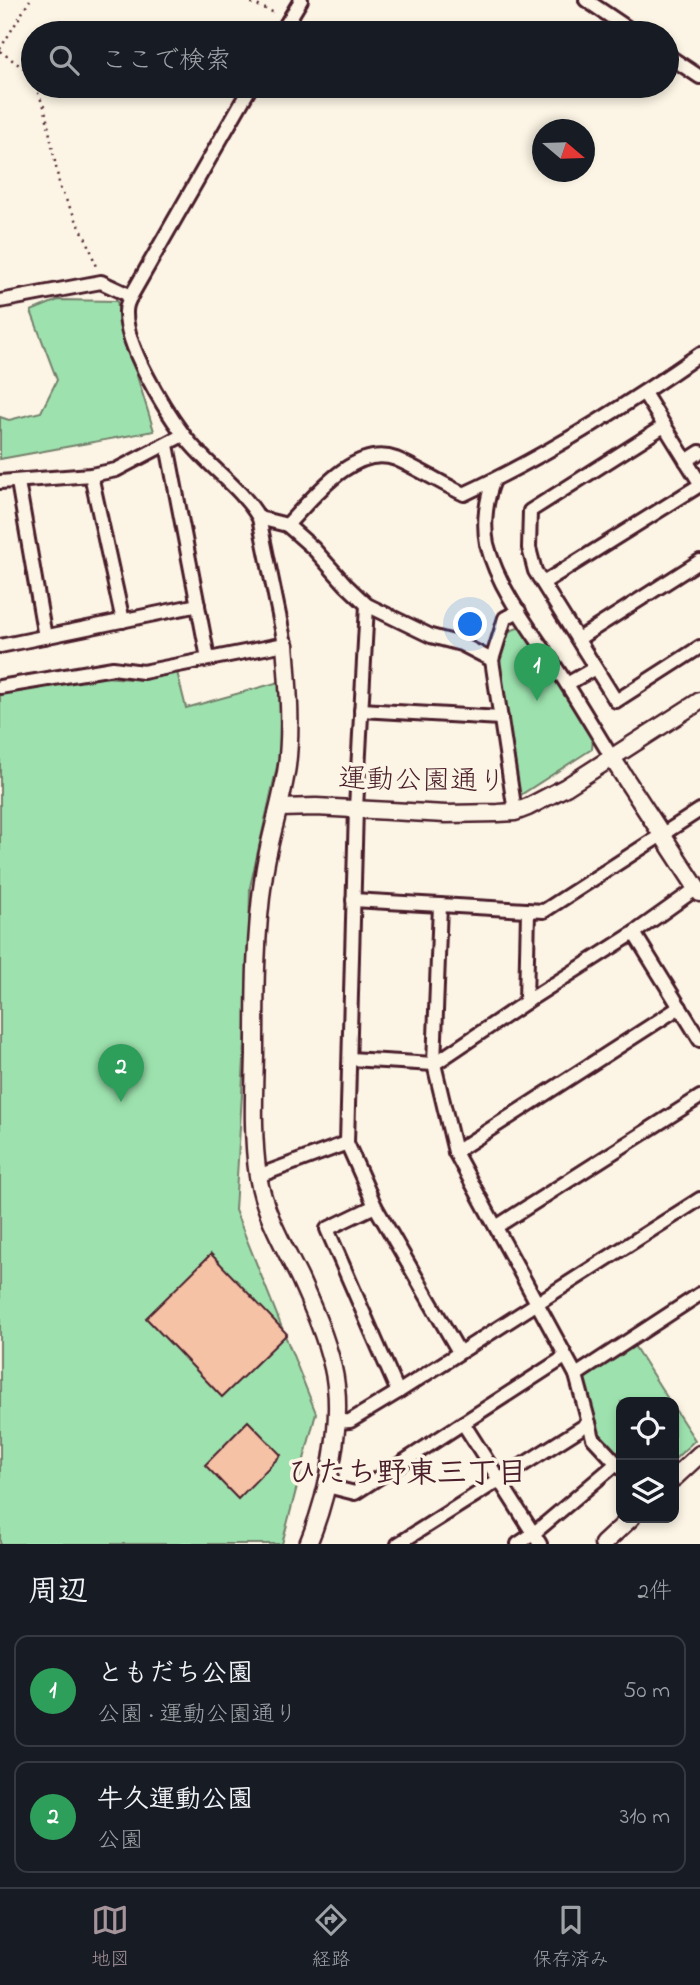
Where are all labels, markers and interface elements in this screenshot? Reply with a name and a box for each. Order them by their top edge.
search box [21,21,679,98]
icon: search [45,41,83,79]
text: ここで検索 [101,43,231,81]
north arrow [532,119,595,182]
your location [453,607,487,641]
pin: 1 [514,643,560,701]
street label: 運動公園通り [338,760,506,804]
pin: 2 [98,1044,144,1102]
map controls [616,1397,679,1523]
button: locate [616,1397,679,1460]
district label: ひたち野東三丁目 [287,1453,527,1497]
button: layers [616,1460,679,1523]
text: 周辺 [28,1571,88,1615]
text: 2件 [638,1576,672,1609]
text: ともだち公園 [97,1656,253,1694]
text: 1 [49,1675,57,1708]
text: 50 m [623,1675,670,1708]
text: 公園 · 運動公園通り [97,1699,297,1732]
text: 牛久運動公園 [97,1782,253,1820]
text: 2 [47,1801,59,1834]
text: 310 m [620,1801,670,1834]
text: 公園 [97,1825,143,1858]
tab: 地図 [91,1901,129,1974]
tab: 経路 [312,1901,350,1974]
tab: 保存済み [533,1901,609,1974]

